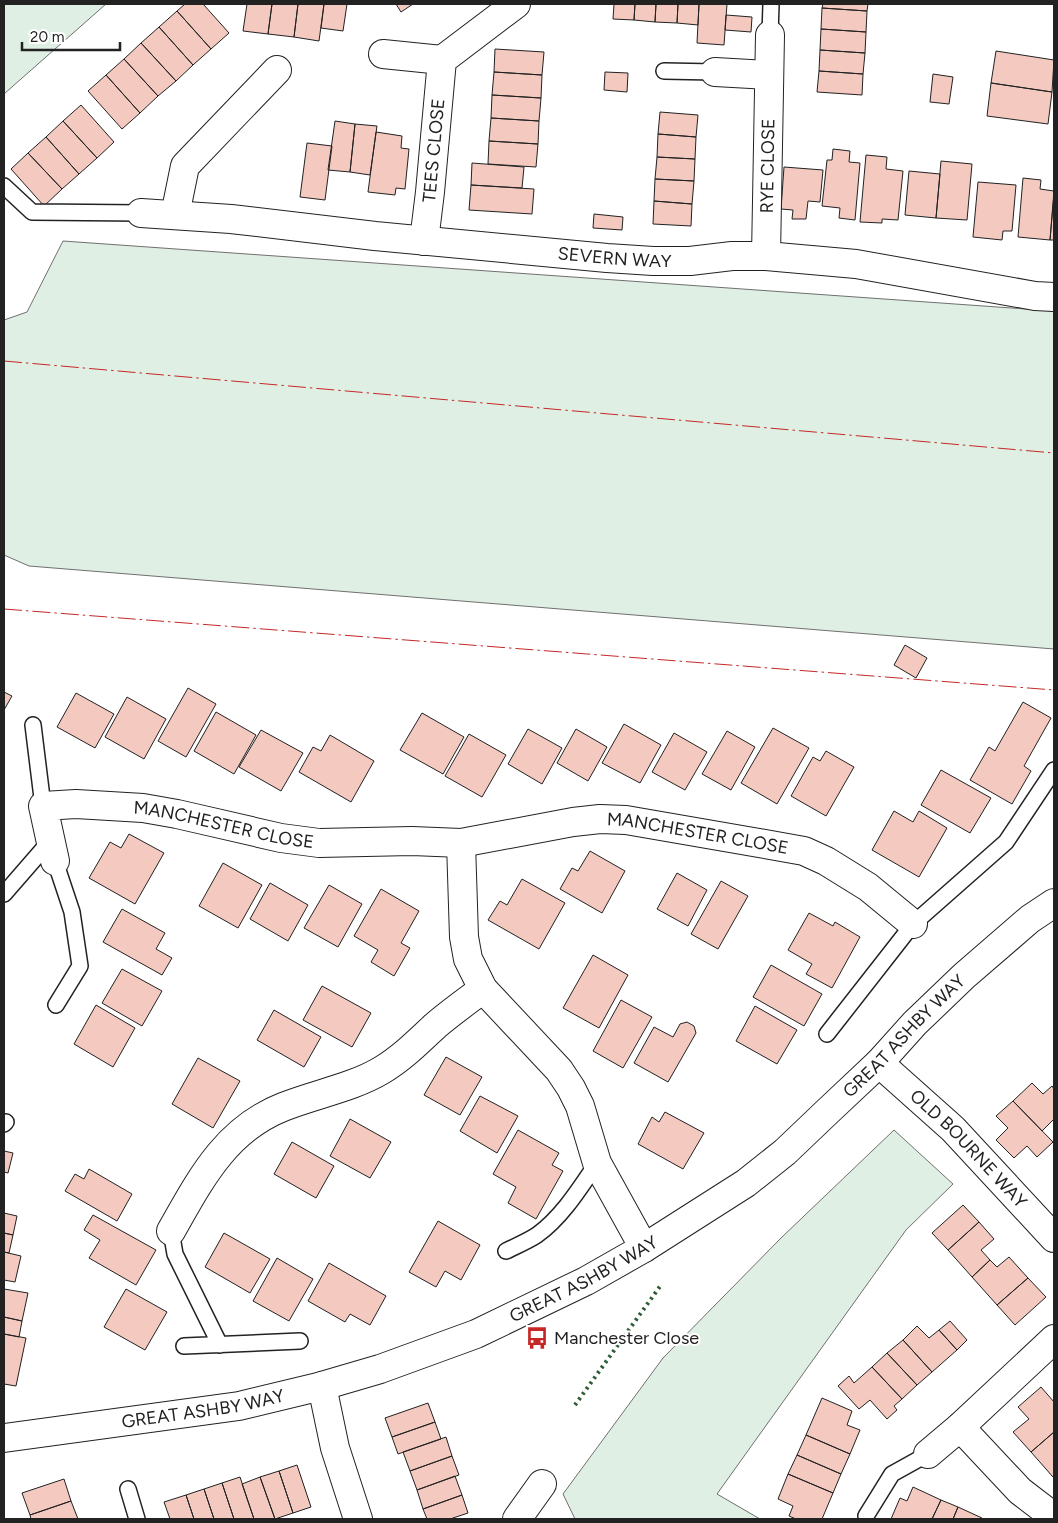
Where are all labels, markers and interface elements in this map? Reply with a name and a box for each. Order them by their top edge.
scale bar [22,20,120,52]
text: 20 m [30,28,64,46]
street label: TEES CLOSE [418,98,449,204]
street label: RYE CLOSE [756,118,779,214]
street label: SEVERN WAY [557,242,672,272]
street label: MANCHESTER CLOSE [133,796,315,853]
street label: MANCHESTER CLOSE [607,808,790,859]
street label: GREAT ASHBY WAY [838,970,970,1102]
street label: OLD BOURNE WAY [905,1085,1032,1213]
street label: GREAT ASHBY WAY [506,1231,662,1327]
bus stop icon: Manchester Close [524,1325,550,1351]
place label: Manchester Close [554,1327,699,1349]
street label: GREAT ASHBY WAY [120,1384,287,1433]

